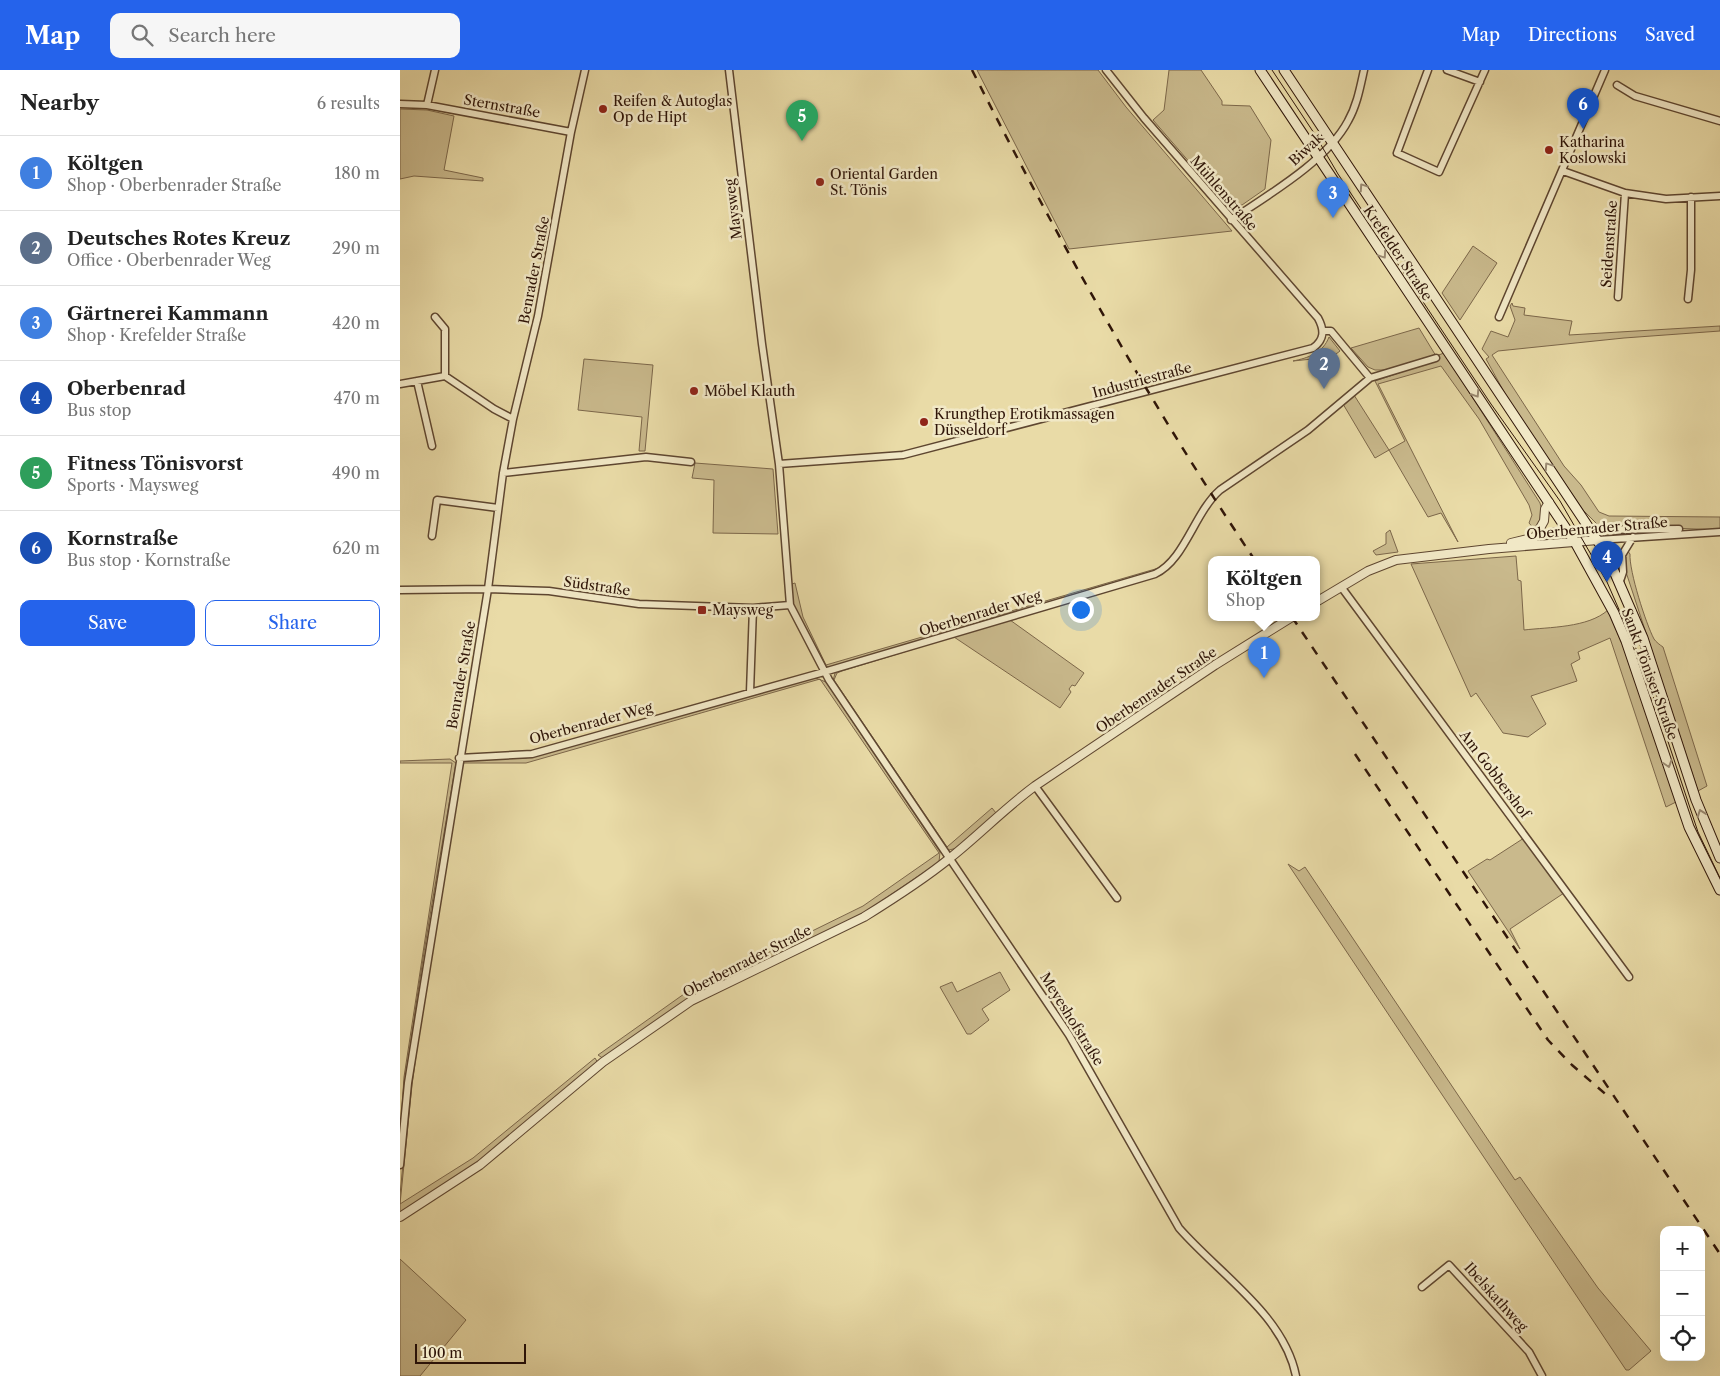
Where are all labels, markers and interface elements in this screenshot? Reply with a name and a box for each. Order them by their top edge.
search box [110,13,460,58]
text: Map [25,21,80,50]
icon: search [128,21,156,49]
text: Search here [168,24,276,47]
text: Map [1461,24,1500,46]
text: Directions [1528,24,1617,46]
text: Saved [1645,24,1695,46]
pin: 6 [1567,88,1599,129]
text: Nearby [20,90,99,115]
street label: Sternstraße [462,90,542,122]
place label: Reifen & Autoglas Op de Hipt [613,92,732,126]
text: 6 results [317,93,380,113]
pin: 5 [786,100,818,141]
marker: Reifen & Autoglas Op de Hipt [597,103,609,115]
street label: Biwak [1285,128,1328,169]
place label: Katharina Koslowski [1559,133,1626,167]
marker: Katharina Koslowski [1543,144,1555,156]
text: Költgen [67,152,143,175]
street label: Mühlenstraße [1187,152,1262,234]
text: 1 [32,163,40,183]
text: 180 m [334,163,380,183]
place label: Oriental Garden St. Tönis [830,165,938,199]
text: Shop · Oberbenrader Straße [67,175,282,195]
marker: Oriental Garden St. Tönis [814,176,826,188]
street label: Maysweg [720,177,746,240]
pin: 3 [1317,177,1349,218]
one-way arrow [1360,183,1369,193]
street label: Seidenstraße [1597,200,1621,288]
street label: Krefelder Straße [1359,202,1437,304]
street label: Benrader Straße [515,214,553,325]
text: Deutsches Rotes Kreuz [67,227,290,250]
text: 2 [31,238,41,258]
text: 290 m [332,238,380,258]
text: Office · Oberbenrader Weg [67,250,271,270]
one-way arrow [1377,250,1386,259]
text: Gärtnerei Kammann [67,302,268,325]
text: 3 [31,313,41,333]
text: 420 m [332,313,380,333]
text: Shop · Krefelder Straße [67,325,246,345]
pin: 2 [1308,348,1340,389]
street label: Industriestraße [1090,358,1194,402]
text: Oberbenrad [67,377,186,400]
place label: Möbel Klauth [704,382,796,400]
marker: Möbel Klauth [688,385,700,397]
text: 4 [31,388,41,408]
text: 470 m [334,388,380,408]
one-way arrow [1470,388,1479,397]
text: Bus stop [67,400,131,420]
place label: Krungthep Erotikmassagen Düsseldorf [934,405,1115,439]
marker: Krungthep Erotikmassagen Düsseldorf [918,416,930,428]
text: Fitness Tönisvorst [67,452,243,475]
one-way arrow [1545,462,1554,471]
text: 5 [32,463,40,483]
text: 490 m [332,463,380,483]
text: Sports · Maysweg [67,475,198,495]
street label: Oberbenrader Straße [1526,513,1669,543]
text: Kornstraße [67,527,178,550]
text: 6 [31,538,41,558]
text: 620 m [332,538,380,558]
pin: 4 [1591,541,1623,582]
text: Bus stop · Kornstraße [67,550,231,570]
popup [1208,556,1320,621]
text: Költgen [1226,567,1302,590]
street label: Südstraße [563,572,632,600]
street label: Oberbenrader Weg [917,586,1044,640]
text: Shop [1226,590,1265,610]
your location [1068,597,1094,623]
button: Save [20,600,195,646]
button: Share [205,600,380,646]
place label: Maysweg [712,601,774,619]
marker: Maysweg [696,604,708,616]
street label: Sankt Töniser Straße [1618,606,1682,743]
street label: Benrader Straße [443,619,479,730]
pin: 1 [1248,637,1280,678]
street label: Oberbenrader Straße [1092,643,1220,737]
street label: Oberbenrader Weg [528,698,655,748]
street label: Am Gobbershof [1455,725,1535,823]
one-way arrow [1662,759,1672,767]
one-way arrow [1697,810,1707,818]
street label: Oberbenrader Straße [680,921,814,1001]
street label: Meyeshofstraße [1036,969,1108,1069]
map controls [1660,1226,1705,1361]
button: + [1660,1226,1705,1271]
street label: Ibelskathweg [1460,1259,1532,1336]
button: − [1660,1271,1705,1316]
button: locate [1660,1316,1705,1361]
scale bar [415,1341,526,1364]
text: 100 m [422,1344,462,1362]

